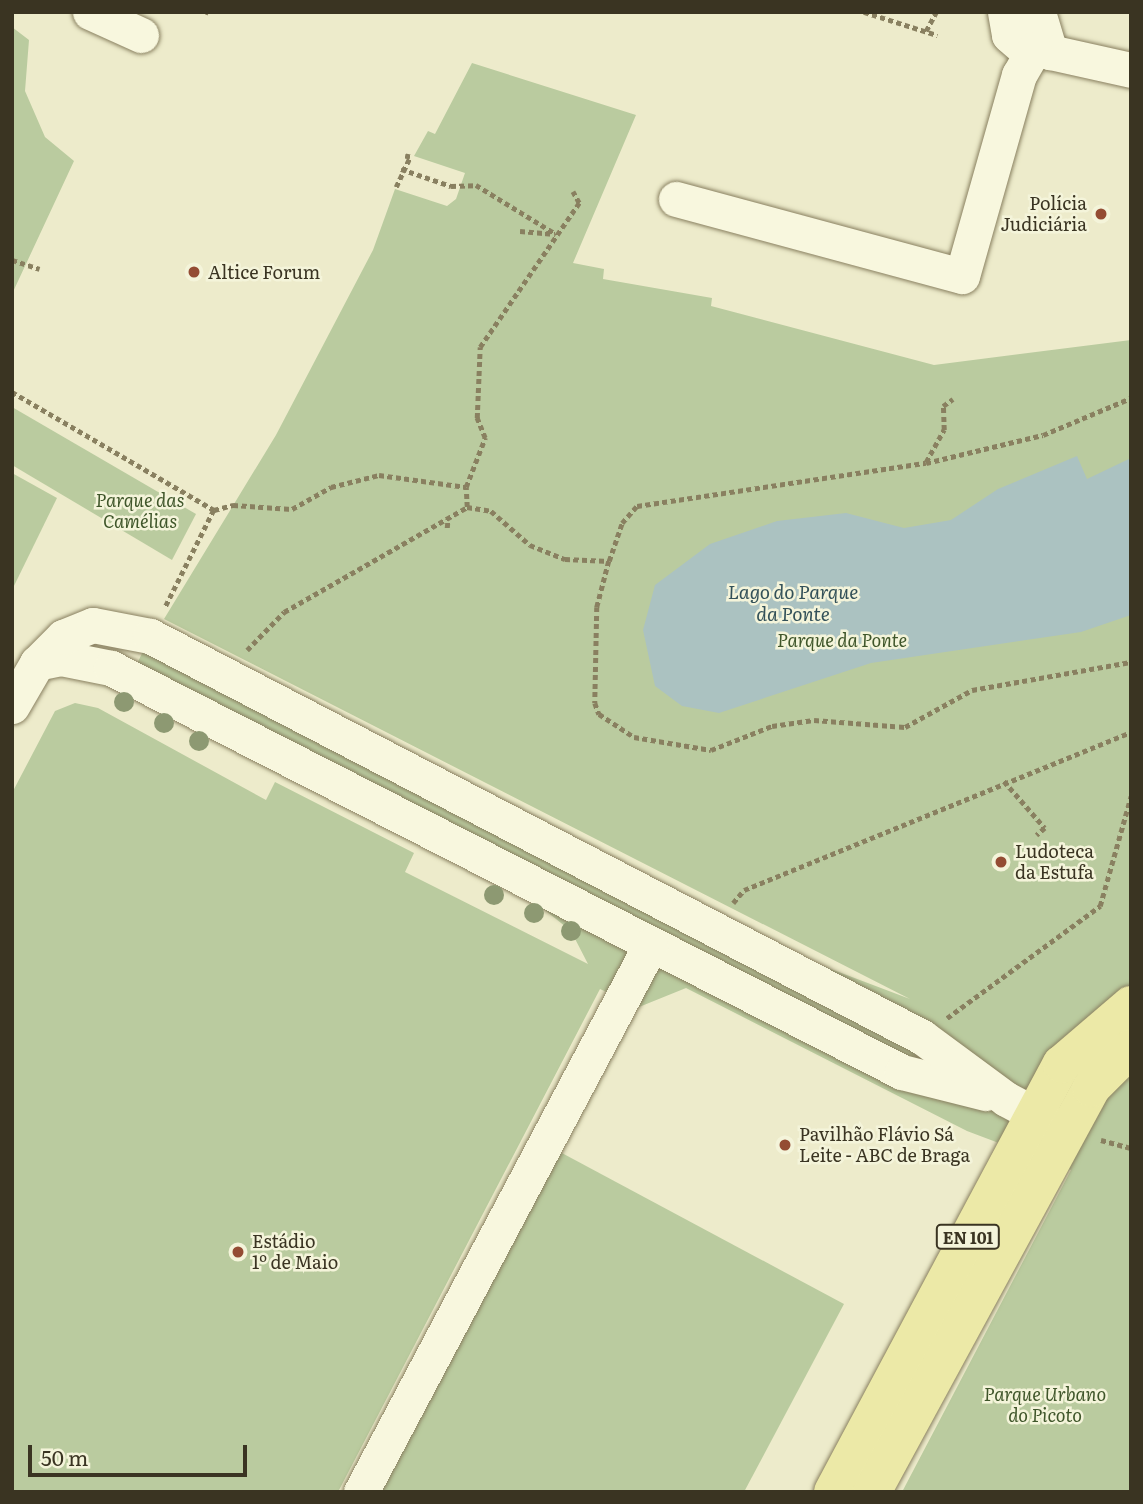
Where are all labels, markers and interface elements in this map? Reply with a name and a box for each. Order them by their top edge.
place label: Polícia Judiciária [1000,193,1087,235]
marker: Polícia Judiciária [1093,206,1109,222]
place label: Altice Forum [208,261,320,283]
marker: Altice Forum [186,264,202,280]
park label: Parque das Camélias [96,490,184,532]
water label: Lago do Parque da Ponte [728,581,858,625]
park label: Parque da Ponte [777,629,907,651]
place label: Ludoteca da Estufa [1015,841,1094,884]
marker: Ludoteca da Estufa [993,854,1009,870]
place label: Pavilhão Flávio Sá Leite - ABC de Braga [799,1124,970,1166]
marker: Pavilhão Flávio Sá Leite - ABC de Braga [777,1137,793,1153]
road number: EN 101 [935,1224,1001,1250]
place label: Estádio 1º de Maio [252,1231,338,1274]
marker: Estádio 1º de Maio [230,1244,246,1260]
park label: Parque Urbano do Picoto [984,1384,1106,1426]
scale bar [32,1430,250,1474]
text: 50 m [41,1441,88,1472]

